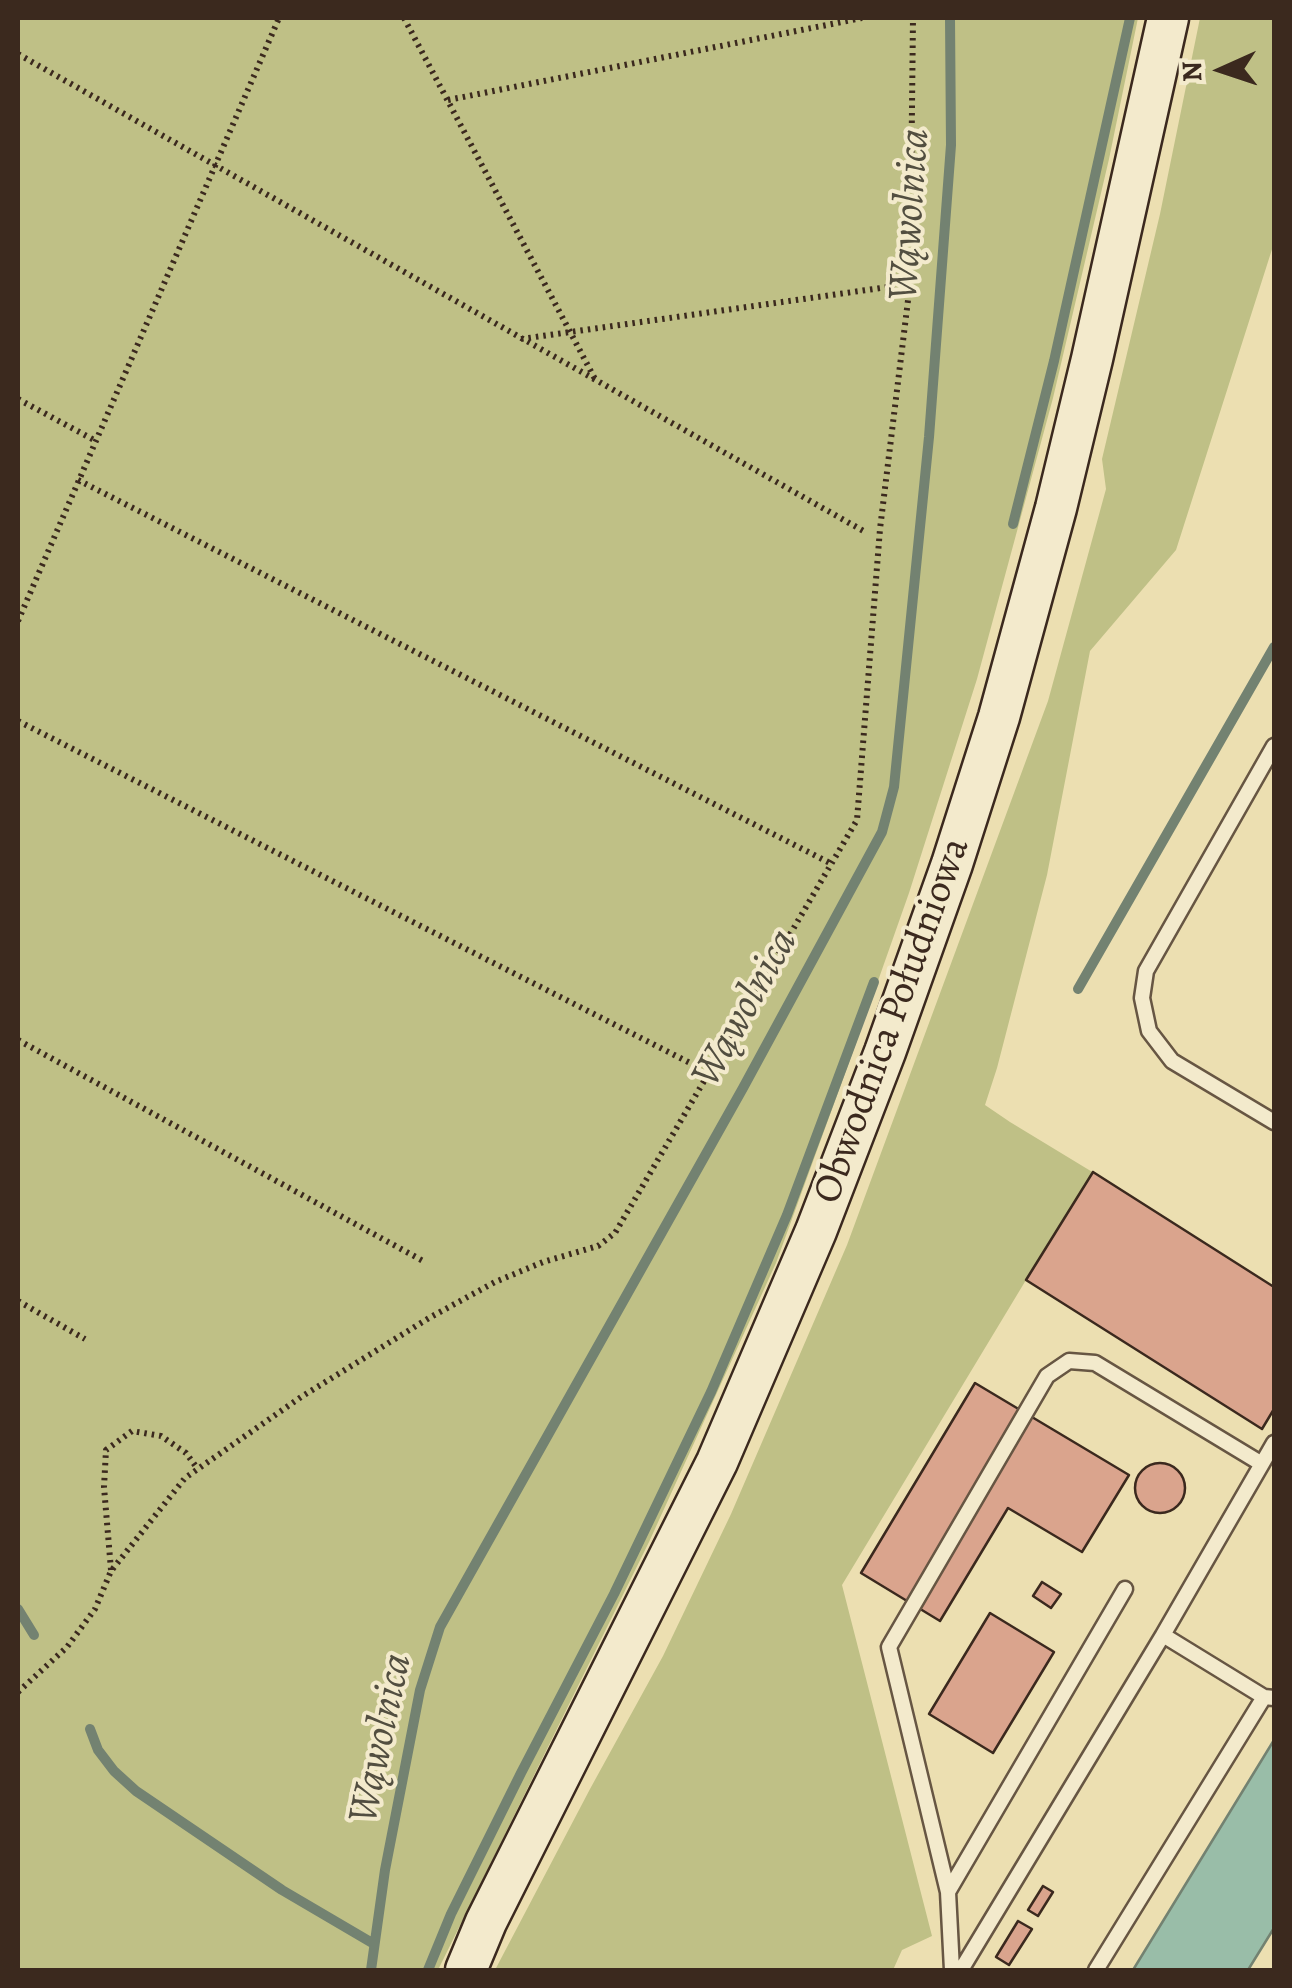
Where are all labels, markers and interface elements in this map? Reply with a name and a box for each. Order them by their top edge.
north arrow [1172,20,1272,120]
text: N [1173,60,1212,83]
water label: Wąwolnica [880,127,942,303]
street label: Obwodnica Południowa [805,832,981,1210]
water label: Wąwolnica [682,921,810,1097]
water label: Wąwolnica [339,1649,425,1829]

